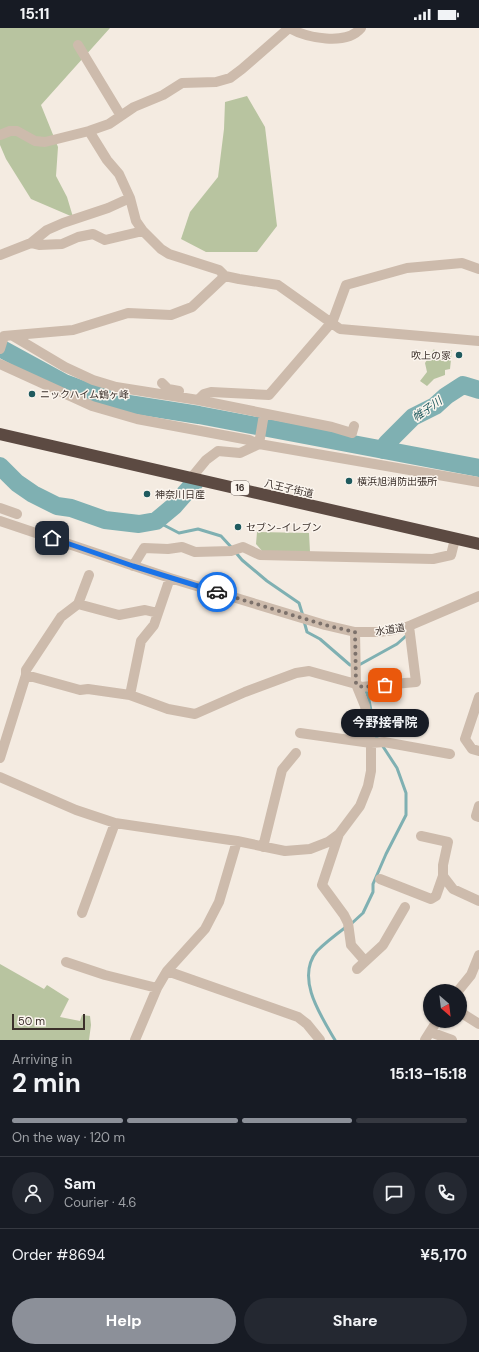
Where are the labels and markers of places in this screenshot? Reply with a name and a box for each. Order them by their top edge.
place label: 吹上の家 [411,349,451,362]
marker: 吹上の家 [454,350,464,360]
place label: ニックハイム鶴ヶ峰 [40,388,129,401]
marker: ニックハイム鶴ヶ峰 [27,389,37,399]
place label: 横浜旭消防出張所 [357,475,437,488]
marker: 横浜旭消防出張所 [344,476,354,486]
place label: 神奈川日産 [155,488,205,501]
marker: 神奈川日産 [142,489,152,499]
pin [35,521,69,555]
place label: セブン-イレブン [246,521,321,534]
marker: セブン-イレブン [233,522,243,532]
pin [368,668,402,702]
callout: 今野接骨院 [341,709,429,737]

